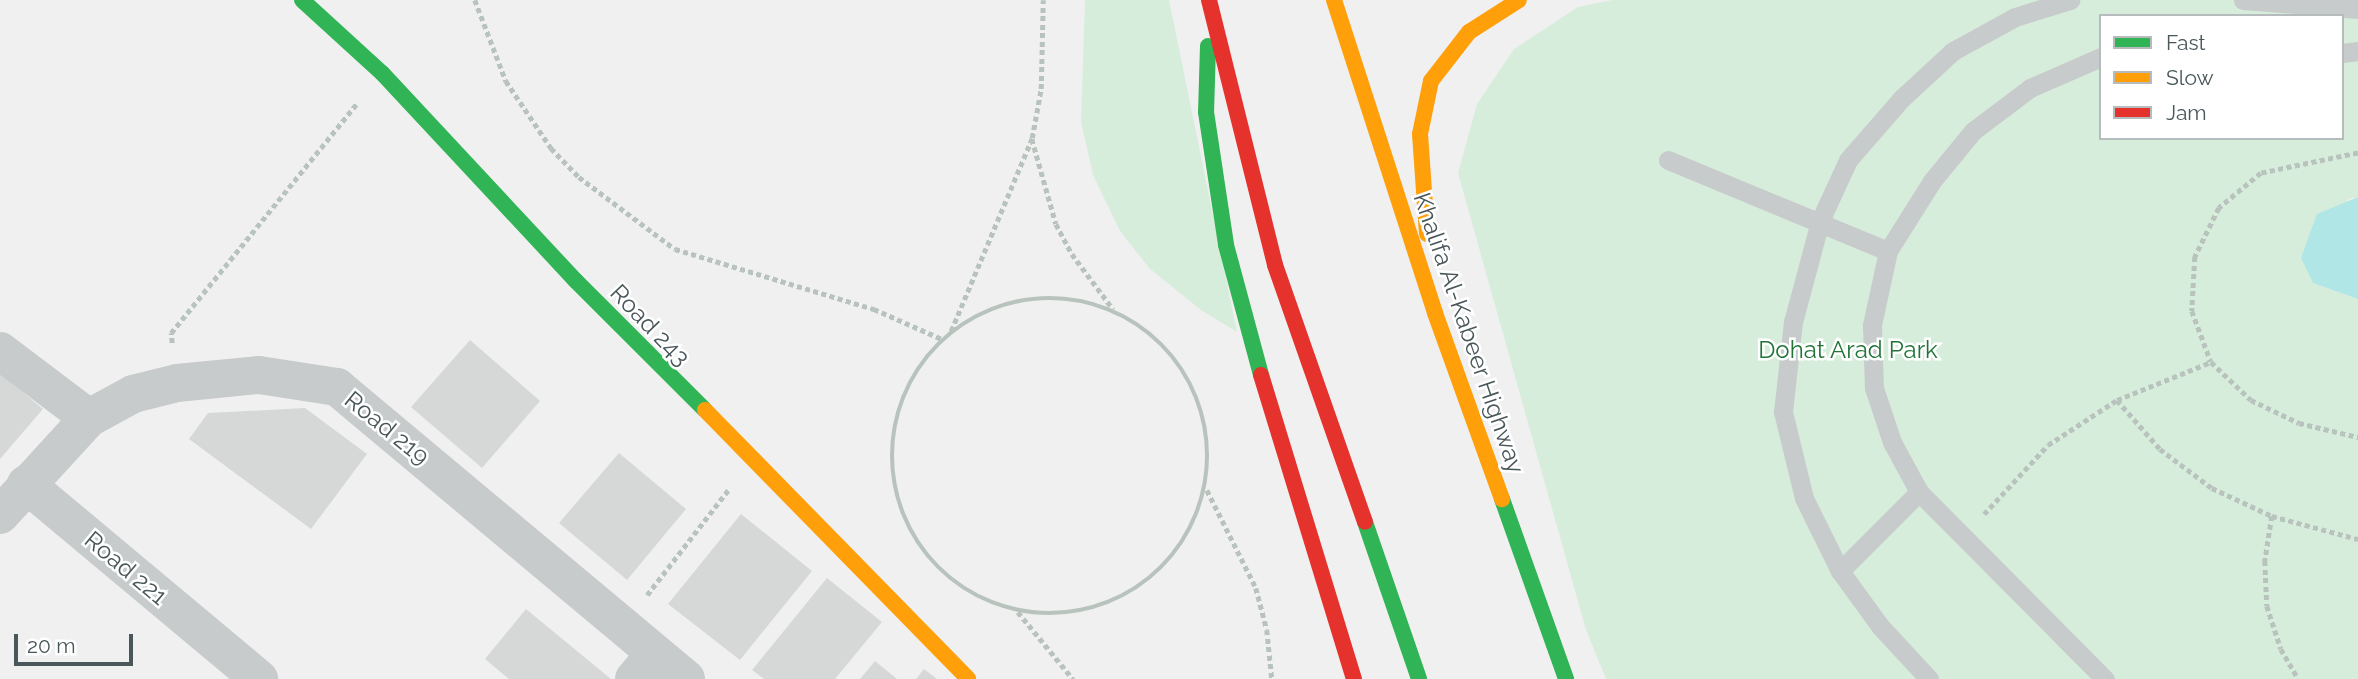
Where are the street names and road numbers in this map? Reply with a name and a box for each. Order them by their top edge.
street label: Khalifa Al-Kabeer Highway [1407,188,1531,478]
street label: Road 243 [604,278,696,372]
street label: Road 219 [339,385,435,471]
street label: Road 221 [79,525,173,611]

